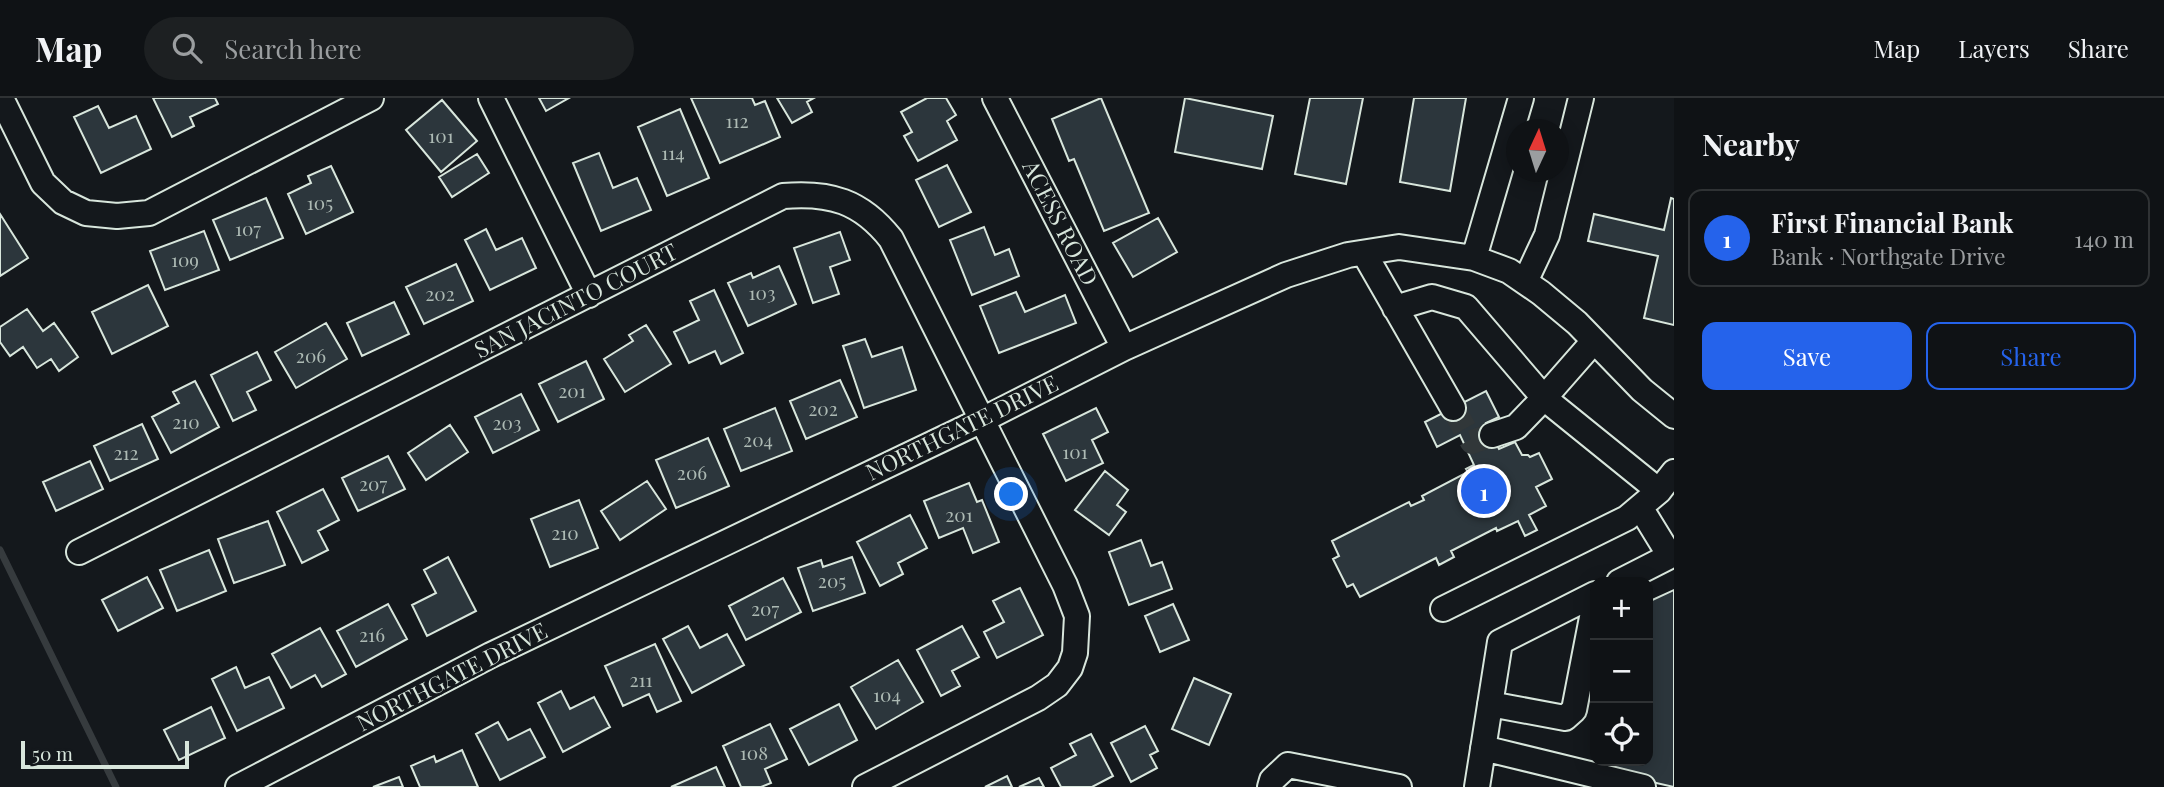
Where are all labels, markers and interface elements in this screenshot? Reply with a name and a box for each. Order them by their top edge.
search box [144,17,634,80]
text: Map [35,26,102,70]
icon: search [168,29,206,67]
text: Search here [224,31,362,66]
text: Map [1874,32,1920,64]
text: Layers [1958,32,2030,64]
text: Share [2068,32,2129,64]
house number: 112 [725,107,749,133]
north arrow [1506,119,1569,182]
house number: 101 [428,122,454,148]
text: Nearby [1702,124,1800,164]
house number: 114 [661,139,685,165]
street label: ACESS ROAD [1016,153,1106,290]
house number: 105 [307,189,333,215]
text: First Financial Bank [1771,205,2014,240]
house number: 107 [235,215,261,241]
text: 1 [1723,223,1731,254]
text: 140 m [2074,223,2134,254]
street label: SAN JACINTO COURT [468,235,682,364]
text: Bank · Northgate Drive [1771,240,2006,271]
house number: 109 [171,246,199,272]
house number: 103 [749,279,776,305]
house number: 202 [425,280,455,306]
button: Save [1702,322,1912,390]
button: Share [1926,322,2136,390]
house number: 206 [296,342,326,368]
street label: NORTHGATE DRIVE [860,367,1063,487]
house number: 201 [558,377,586,403]
house number: 202 [808,395,838,421]
house number: 210 [172,408,200,434]
house number: 203 [492,409,522,435]
house number: 204 [743,426,773,452]
house number: 101 [1062,438,1088,464]
house number: 212 [113,439,139,465]
house number: 206 [677,459,707,485]
pin: 1 [1461,465,1507,517]
house number: 207 [359,470,387,496]
your location [994,477,1028,511]
house number: 201 [945,501,973,527]
house number: 210 [551,519,579,545]
house number: 205 [818,567,846,593]
map controls [1590,577,1653,766]
button: + [1590,577,1653,640]
house number: 207 [751,595,779,621]
street label: NORTHGATE DRIVE [351,614,552,737]
house number: 216 [359,621,385,647]
button: − [1590,640,1653,703]
house number: 211 [629,666,653,692]
house number: 104 [873,681,901,707]
button: locate [1590,703,1653,766]
scale bar [21,738,189,770]
house number: 108 [740,739,768,765]
text: 50 m [32,740,73,766]

